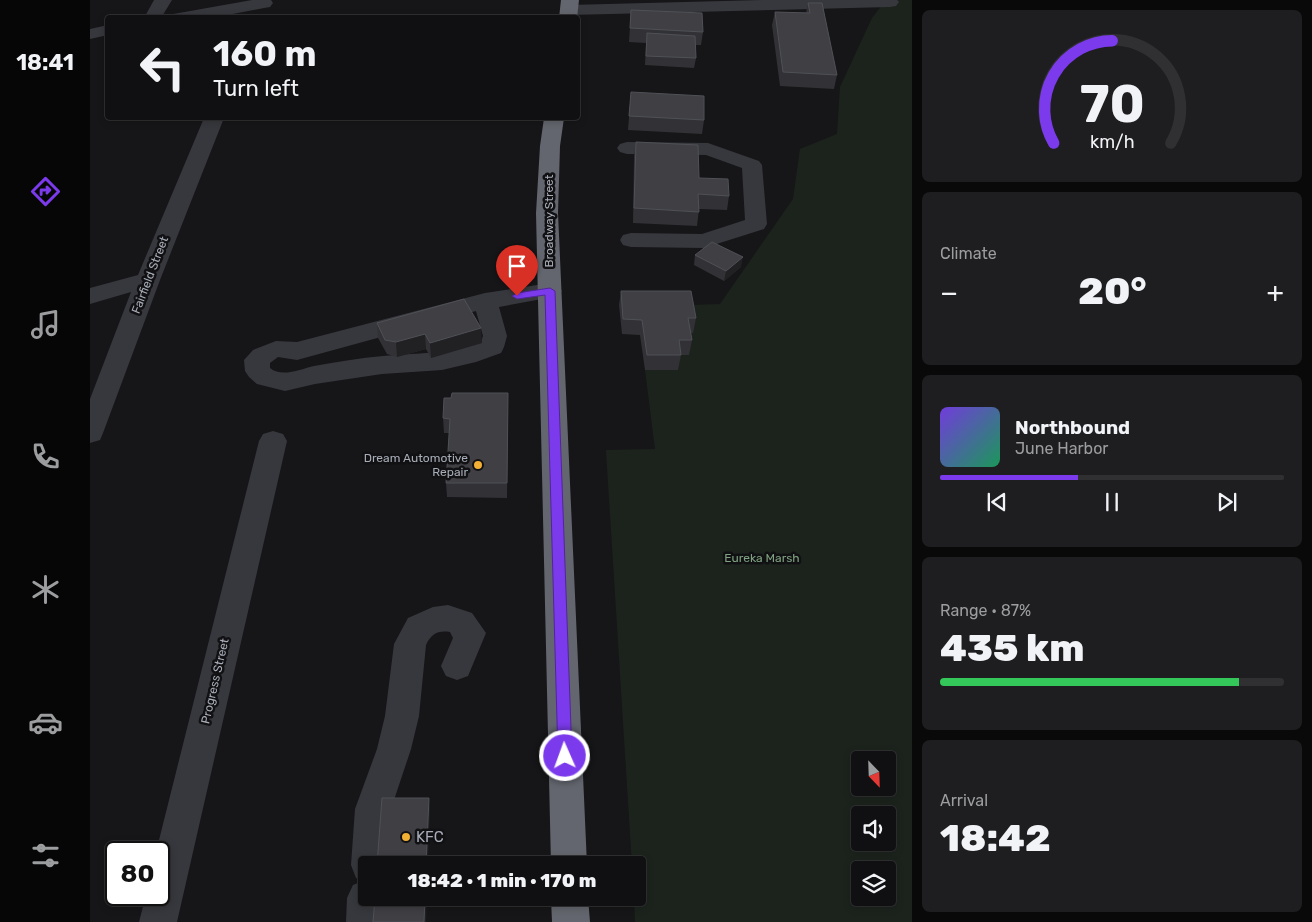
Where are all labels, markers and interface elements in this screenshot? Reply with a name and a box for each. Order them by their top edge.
text: 160 m [213,33,317,75]
icon: left [130,35,195,100]
text: 18:41 [16,49,74,76]
text: 70 [1079,73,1145,135]
text: Turn left [213,75,299,102]
text: km/h [1090,131,1134,152]
icon: directions [28,174,63,209]
street label: Broadway Street [542,174,556,267]
street label: Fairfield Street [129,234,171,316]
text: Climate [940,244,997,263]
pin [496,245,538,296]
icon: arrive [503,252,531,280]
text: 20° [1078,268,1147,314]
text: − [940,276,958,309]
text: + [1267,276,1284,309]
icon: music [28,307,63,342]
text: Northbound [1015,416,1130,439]
icon: phone [28,439,63,474]
text: June Harbor [1015,439,1108,458]
place label: Dream Automotive Repair [364,451,468,479]
marker: Dream Automotive Repair [472,459,484,471]
icon: previous [983,488,1011,516]
icon: pause [1098,488,1126,516]
icon: next [1213,488,1241,516]
park label: Eureka Marsh [724,551,800,565]
icon: climate [28,572,63,607]
text: Range · 87% [940,601,1031,620]
text: 435 km [940,625,1084,671]
street label: Progress Street [198,637,232,725]
icon: car [28,705,63,740]
position arrow [538,729,590,781]
north arrow [851,751,896,796]
map controls [851,751,896,906]
text: Arrival [940,791,988,810]
button: sound [851,806,896,851]
text: 18:42 [940,815,1051,861]
place label: KFC [416,828,444,846]
marker: KFC [400,831,412,843]
icon: filters [28,838,63,873]
speed limit sign: 80 [105,841,170,906]
button: layers [851,861,896,906]
text: 18:42 · 1 min · 170 m [408,869,596,892]

